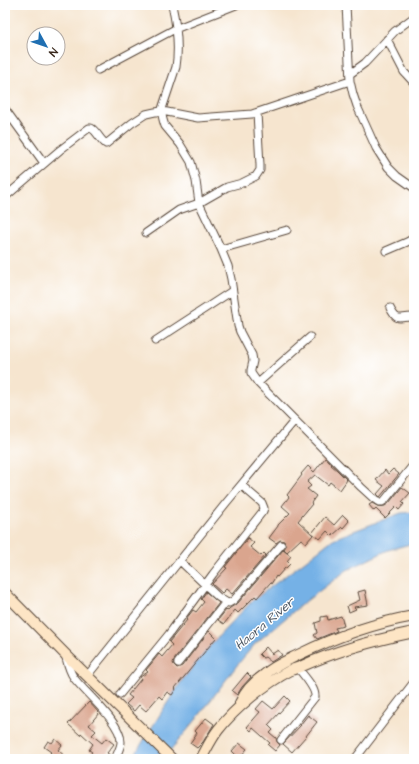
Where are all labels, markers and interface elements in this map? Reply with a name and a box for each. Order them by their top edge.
north arrow [26,26,66,66]
text: N [45,45,61,60]
water label: Haora River [231,592,300,654]

